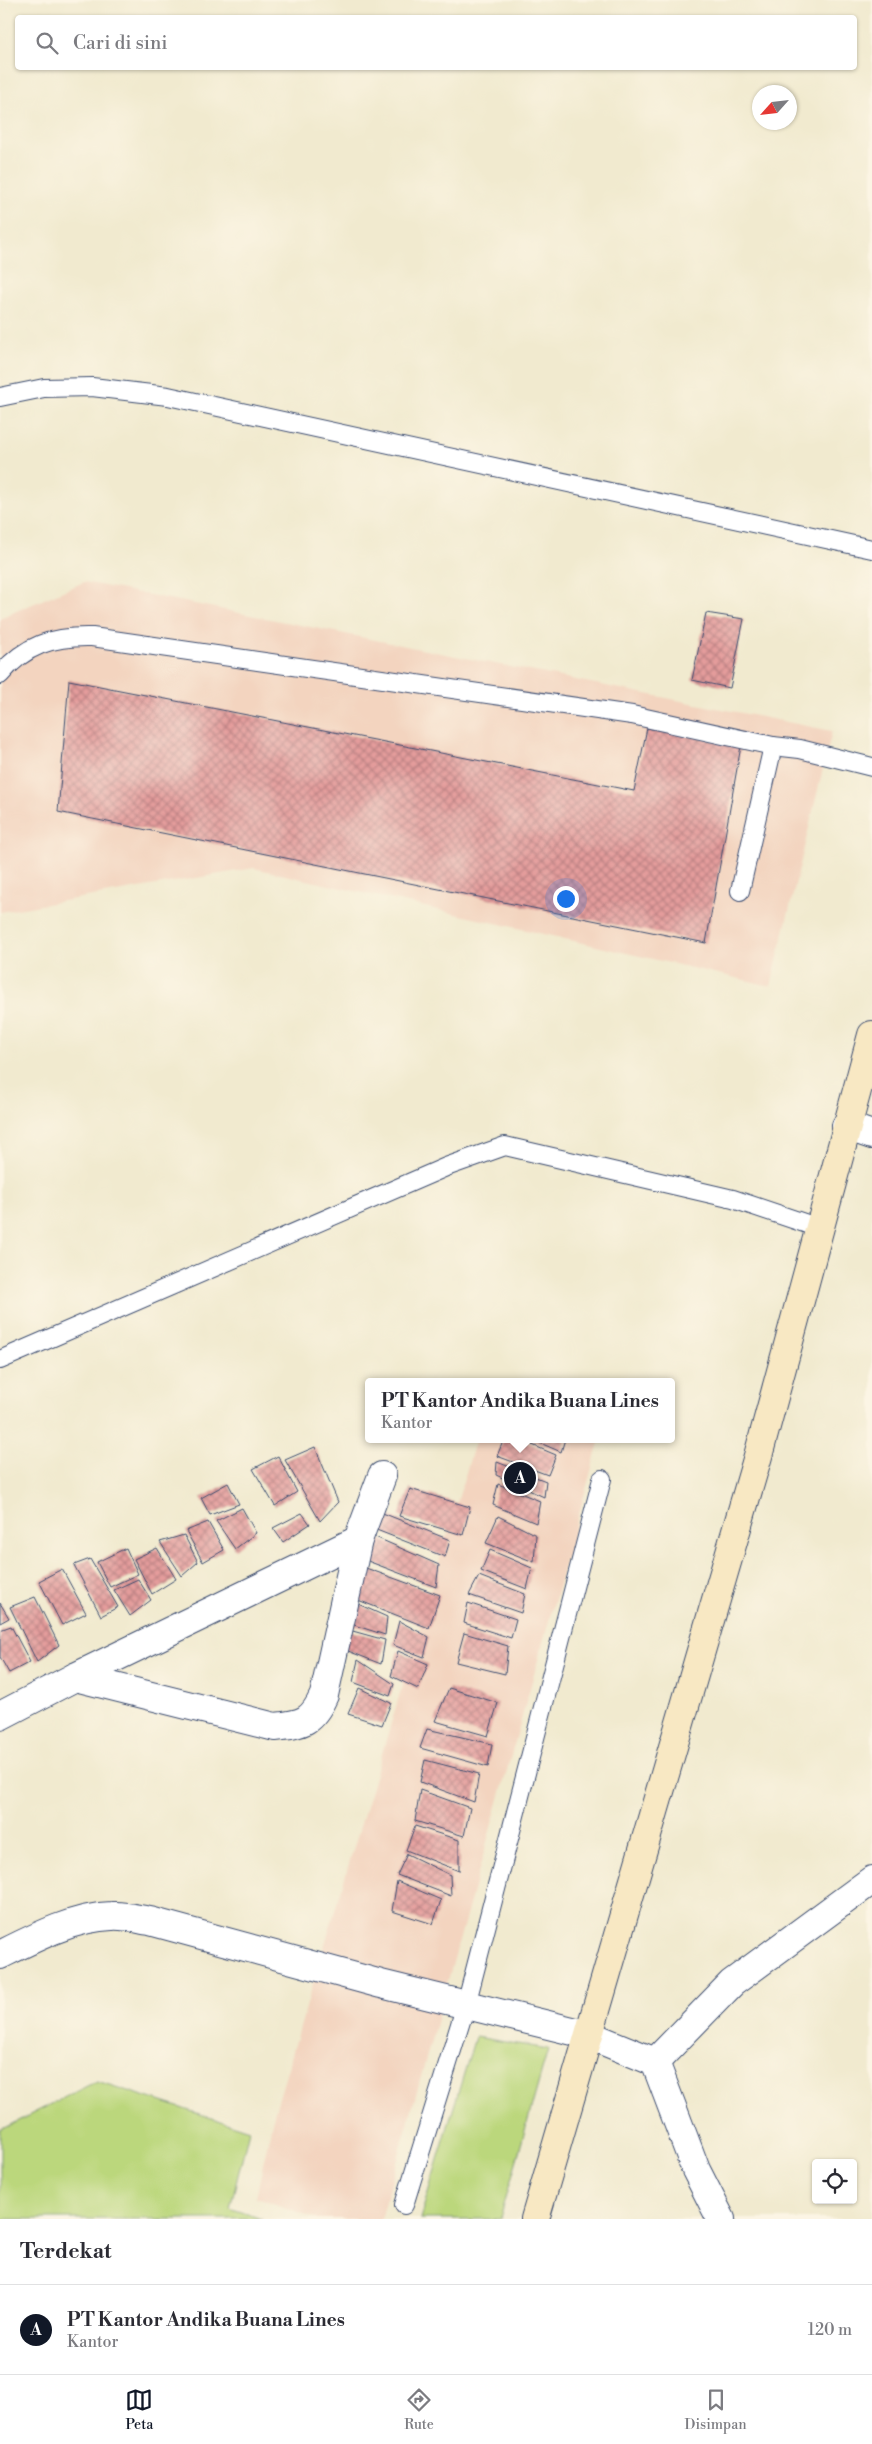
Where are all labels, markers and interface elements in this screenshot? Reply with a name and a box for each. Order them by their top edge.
search box [15,15,857,70]
icon: search [33,29,61,57]
text: Cari di sini [73,31,168,55]
north arrow [752,85,797,130]
your location [553,886,579,912]
popup [365,1378,675,1443]
text: PT Kantor Andika Buana Lines [381,1389,659,1413]
text: Kantor [381,1413,432,1433]
pin: A [504,1459,536,1497]
map controls [812,2159,857,2204]
button: locate [812,2159,857,2204]
text: Terdekat [20,2239,111,2265]
text: PT Kantor Andika Buana Lines [67,2308,345,2332]
text: A [30,2320,42,2340]
text: 120 m [808,2320,852,2340]
text: Kantor [67,2332,118,2352]
tab: Peta [125,2386,153,2434]
tab: Rute [404,2386,434,2434]
tab: Disimpan [685,2386,747,2434]

